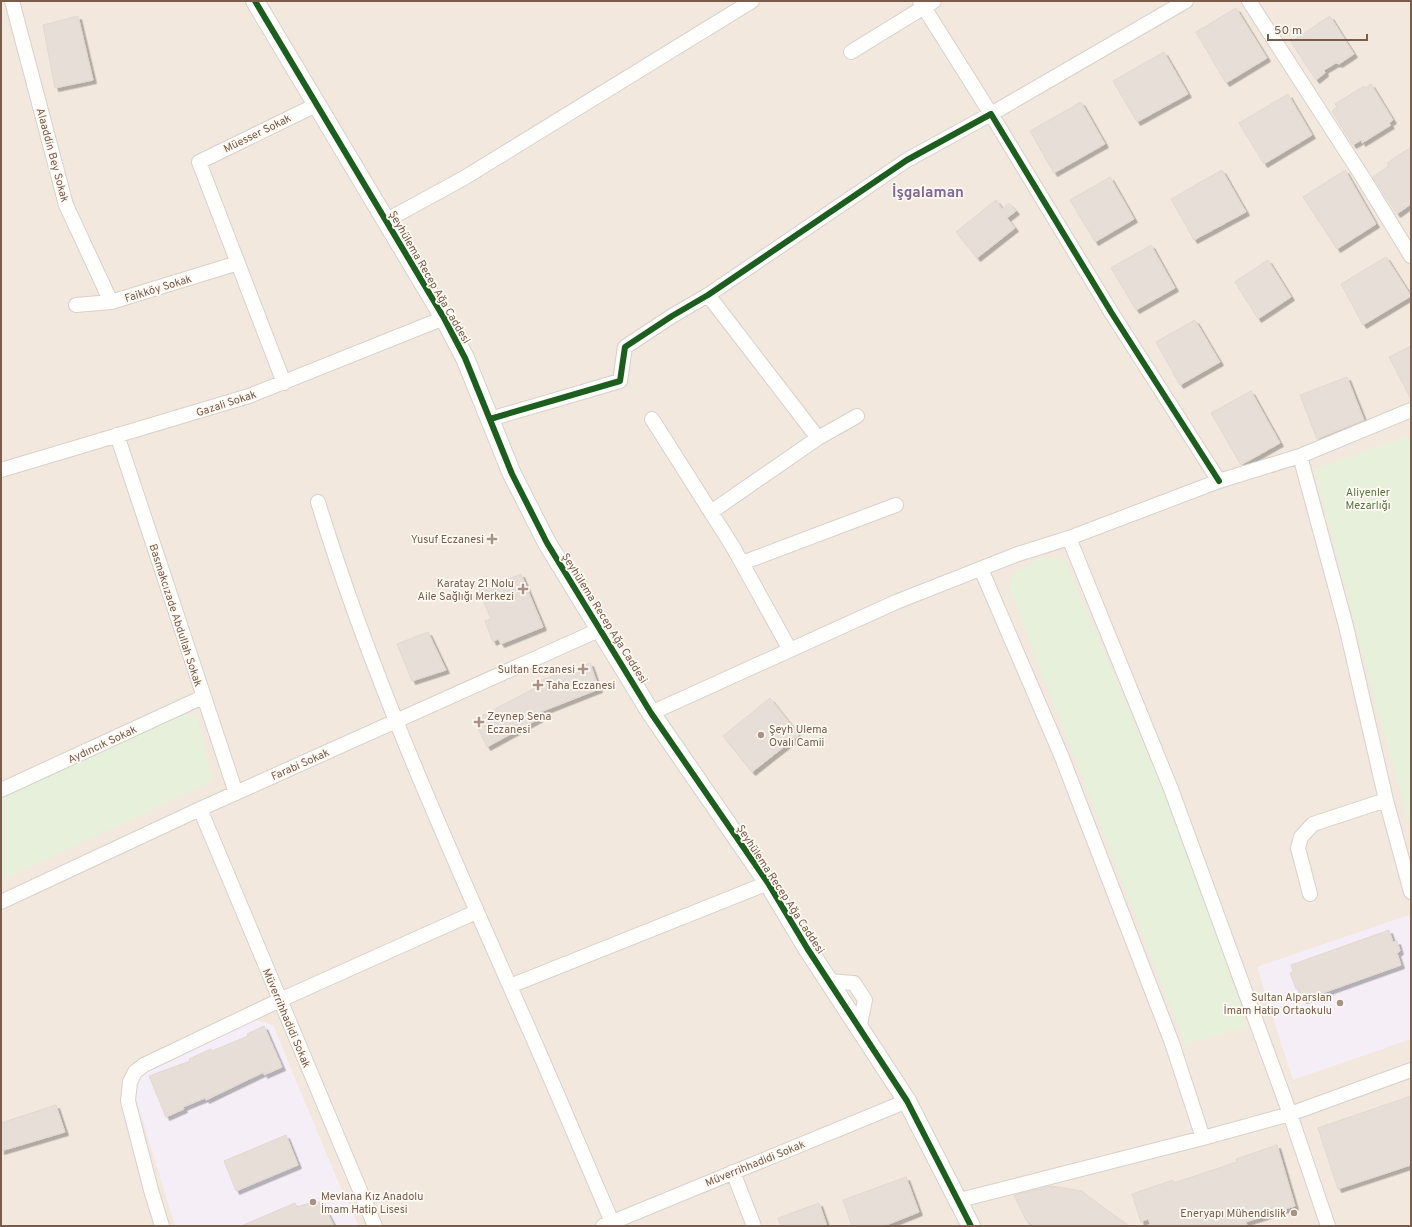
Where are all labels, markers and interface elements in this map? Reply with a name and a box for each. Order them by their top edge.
scale bar [1268,16,1367,42]
text: 50 m [1274,23,1302,39]
street label: Alaaddin Bey Sokak [33,106,71,204]
street label: Müesser Sokak [221,111,294,156]
district label: İşgalaman [892,183,964,203]
street label: Şeyhülema Recep Ağa Caddesi [385,209,473,346]
street label: Faikköy Sokak [123,272,194,306]
street label: Gazali Sokak [194,388,258,420]
park label: Aliyenler Mezarlığı [1345,486,1391,513]
place label: Yusuf Eczanesi [411,533,484,547]
marker: Yusuf Eczanesi [487,534,497,544]
street label: Basmakcızade Abdullah Sokak [145,542,205,689]
street label: Şeyhülema Recep Ağa Caddesi [558,551,650,686]
place label: Karatay 21 Nolu Aile Sağlığı Merkezi [417,577,514,604]
marker: Karatay 21 Nolu Aile Sağlığı Merkezi [517,583,529,595]
place label: Sultan Eczanesi [497,663,575,677]
marker: Sultan Eczanesi [578,664,588,674]
place label: Taha Eczanesi [546,679,615,693]
marker: Taha Eczanesi [533,680,543,690]
place label: Zeynep Sena Eczanesi [487,710,551,737]
marker: Zeynep Sena Eczanesi [474,717,484,727]
street label: Aydıncık Sokak [66,723,139,767]
place label: Şeyh Ulema Ovalı Camii [769,723,828,750]
marker: Şeyh Ulema Ovalı Camii [756,730,766,740]
street label: Farabi Sokak [269,746,332,784]
street label: Şeyhülema Recep Ağa Caddesi [733,822,827,957]
street label: Müverrihhadidi Sokak [259,967,313,1070]
place label: Sultan Alparslan İmam Hatip Ortaokulu [1224,991,1332,1018]
marker: Sultan Alparslan İmam Hatip Ortaokulu [1335,998,1345,1008]
street label: Müverrihhadidi Sokak [703,1137,808,1190]
place label: Mevlana Kız Anadolu İmam Hatip Lisesi [321,1190,423,1217]
marker: Mevlana Kız Anadolu İmam Hatip Lisesi [308,1197,318,1207]
place label: Eneryapı Mühendislik [1180,1207,1286,1221]
marker: Eneryapı Mühendislik [1289,1208,1299,1218]

